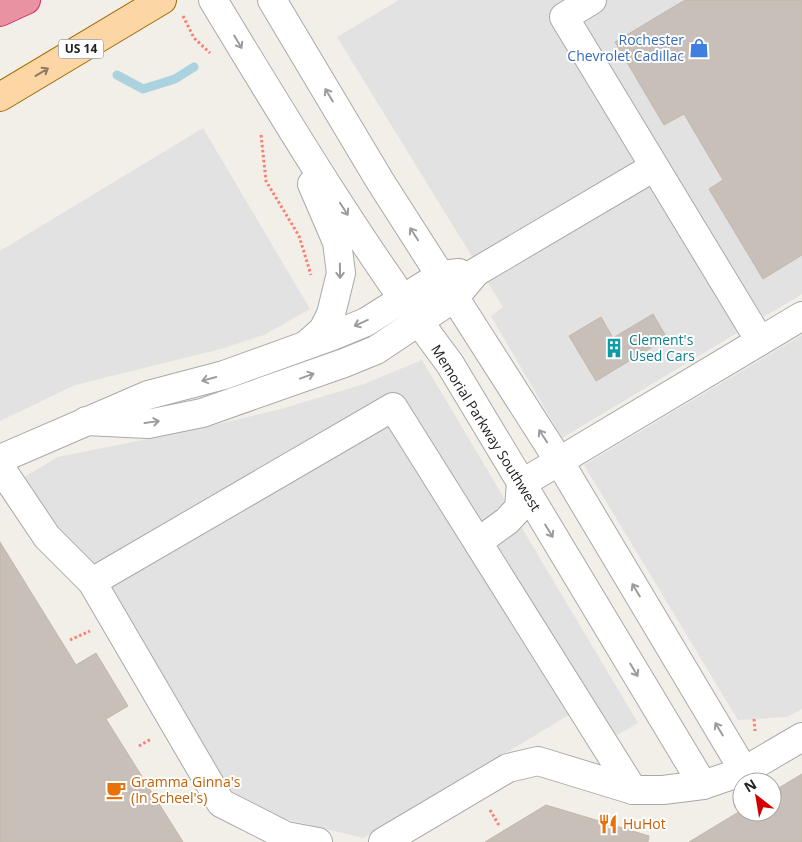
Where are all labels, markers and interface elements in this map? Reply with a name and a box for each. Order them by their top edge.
place label: Rochester Chevrolet Cadillac [567,30,684,65]
one-way arrow [234,34,244,48]
shop icon: Rochester Chevrolet Cadillac [688,37,710,59]
road number: US 14 [58,40,104,59]
one-way arrow [34,67,48,77]
one-way arrow [323,89,333,103]
one-way arrow [339,201,349,215]
one-way arrow [409,227,419,241]
one-way arrow [335,262,344,278]
one-way arrow [354,319,369,329]
place label: Clement's Used Cars [629,330,695,365]
building icon: Clement's Used Cars [603,337,625,359]
street label: Memorial Parkway Southwest [427,341,546,515]
one-way arrow [299,371,314,380]
one-way arrow [201,375,217,385]
one-way arrow [143,417,159,427]
one-way arrow [537,429,547,443]
one-way arrow [545,524,555,538]
one-way arrow [630,583,640,597]
one-way arrow [629,663,639,677]
one-way arrow [714,723,724,737]
place label: Gramma Ginna's (In Scheel's) [131,772,241,807]
north arrow [732,772,782,822]
text: N [740,774,760,797]
cafe icon: Gramma Ginna's (In Scheel's) [105,779,127,801]
restaurant icon: HuHot [597,813,619,835]
place label: HuHot [623,814,666,833]

